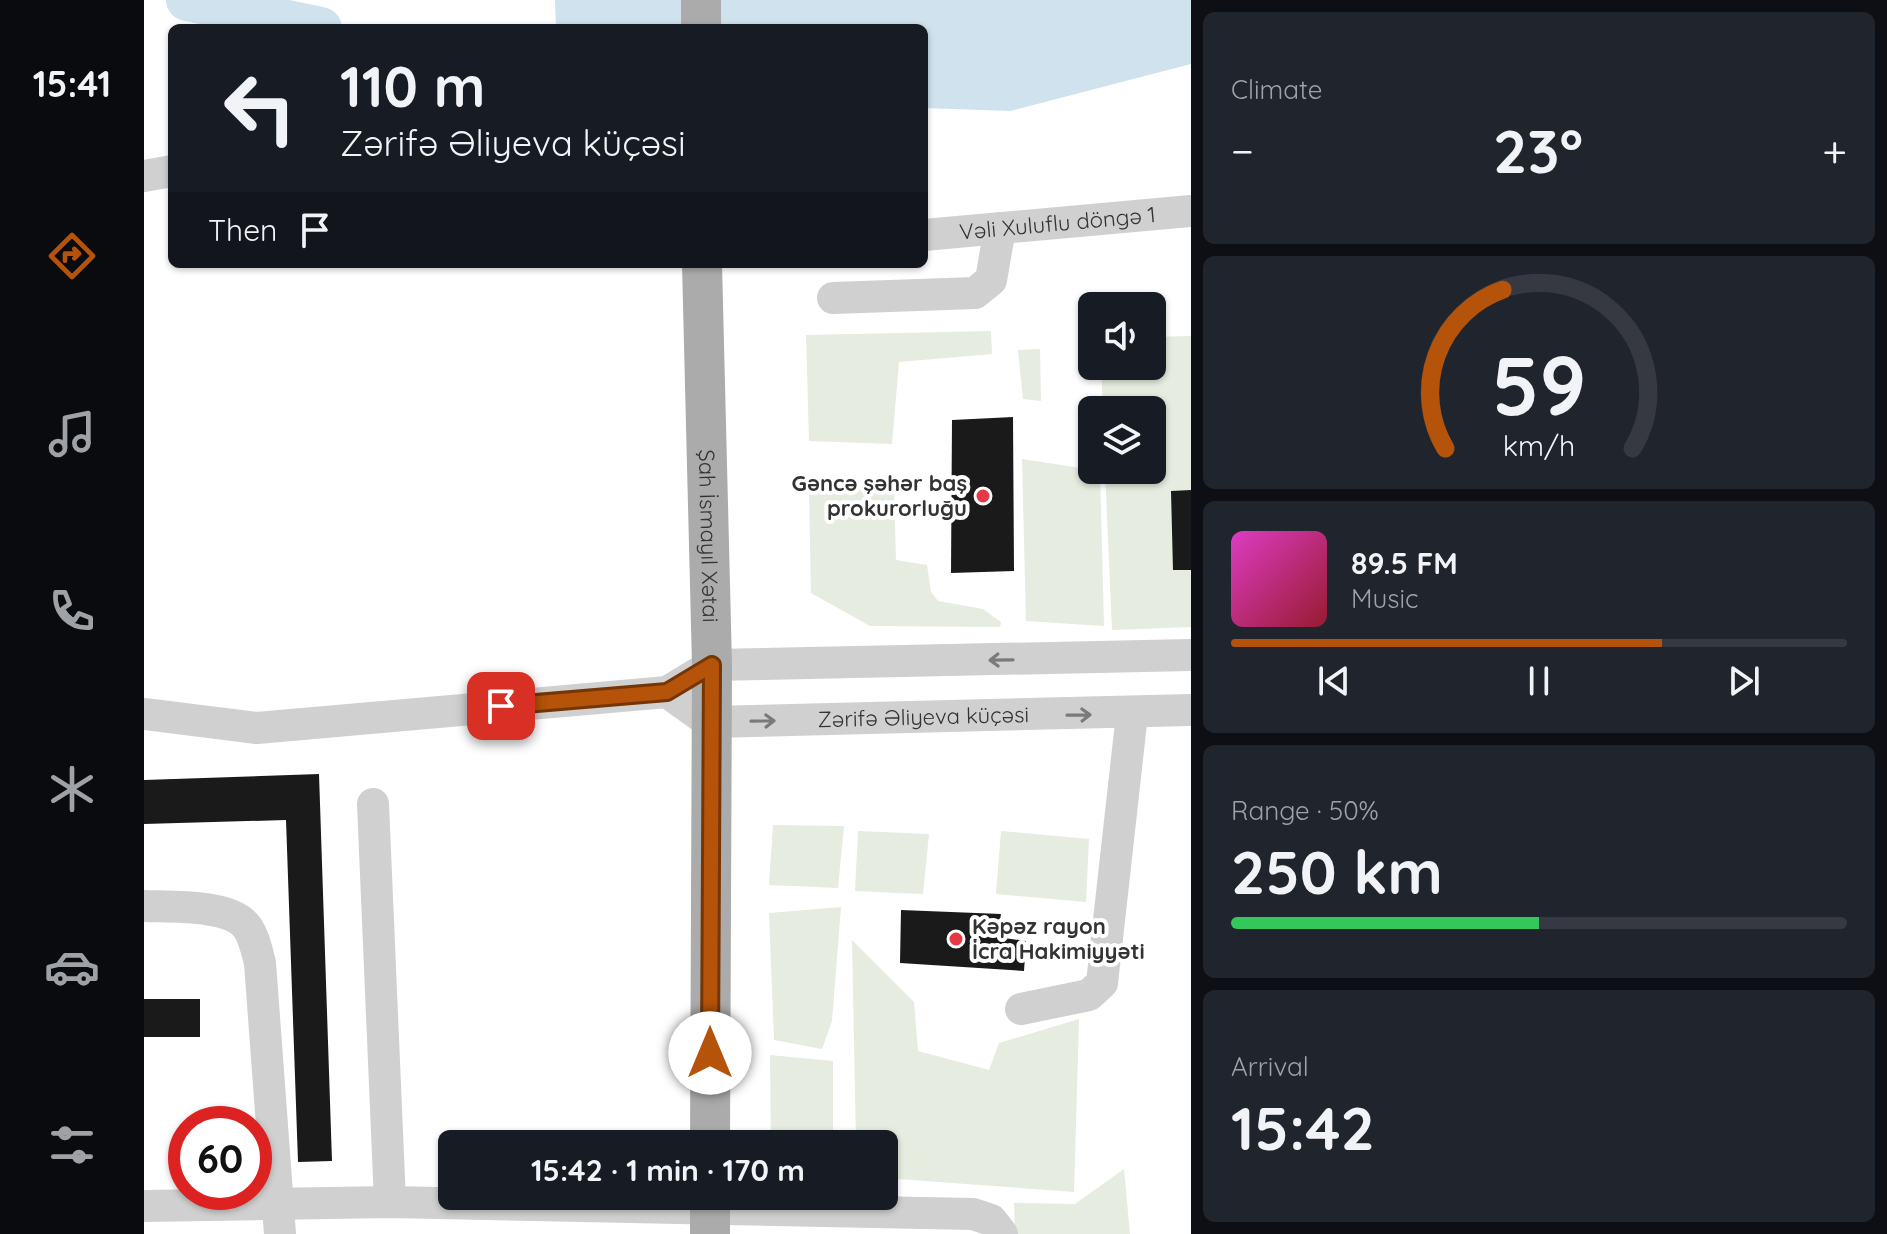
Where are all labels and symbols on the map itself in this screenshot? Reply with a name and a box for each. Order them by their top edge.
street label: Vəli Xuluflu döngə 1 [958,200,1157,246]
street label: Şah İsmayıl Xətai [693,449,725,623]
place label: Gəncə şəhər baş prokurorluğu [792,469,967,522]
marker: Gəncə şəhər baş prokurorluğu [974,487,992,505]
one-way arrow [988,652,1015,668]
pin [467,672,535,740]
street label: Zərifə Əliyeva küçəsi [817,700,1029,733]
one-way arrow [1065,707,1092,723]
one-way arrow [749,714,776,729]
place label: Kəpəz rayon İcra Hakimiyyəti [972,912,1145,965]
marker: Kəpəz rayon İcra Hakimiyyəti [947,930,965,948]
position arrow [668,1011,752,1095]
speed limit sign: 60 [168,1106,272,1210]

